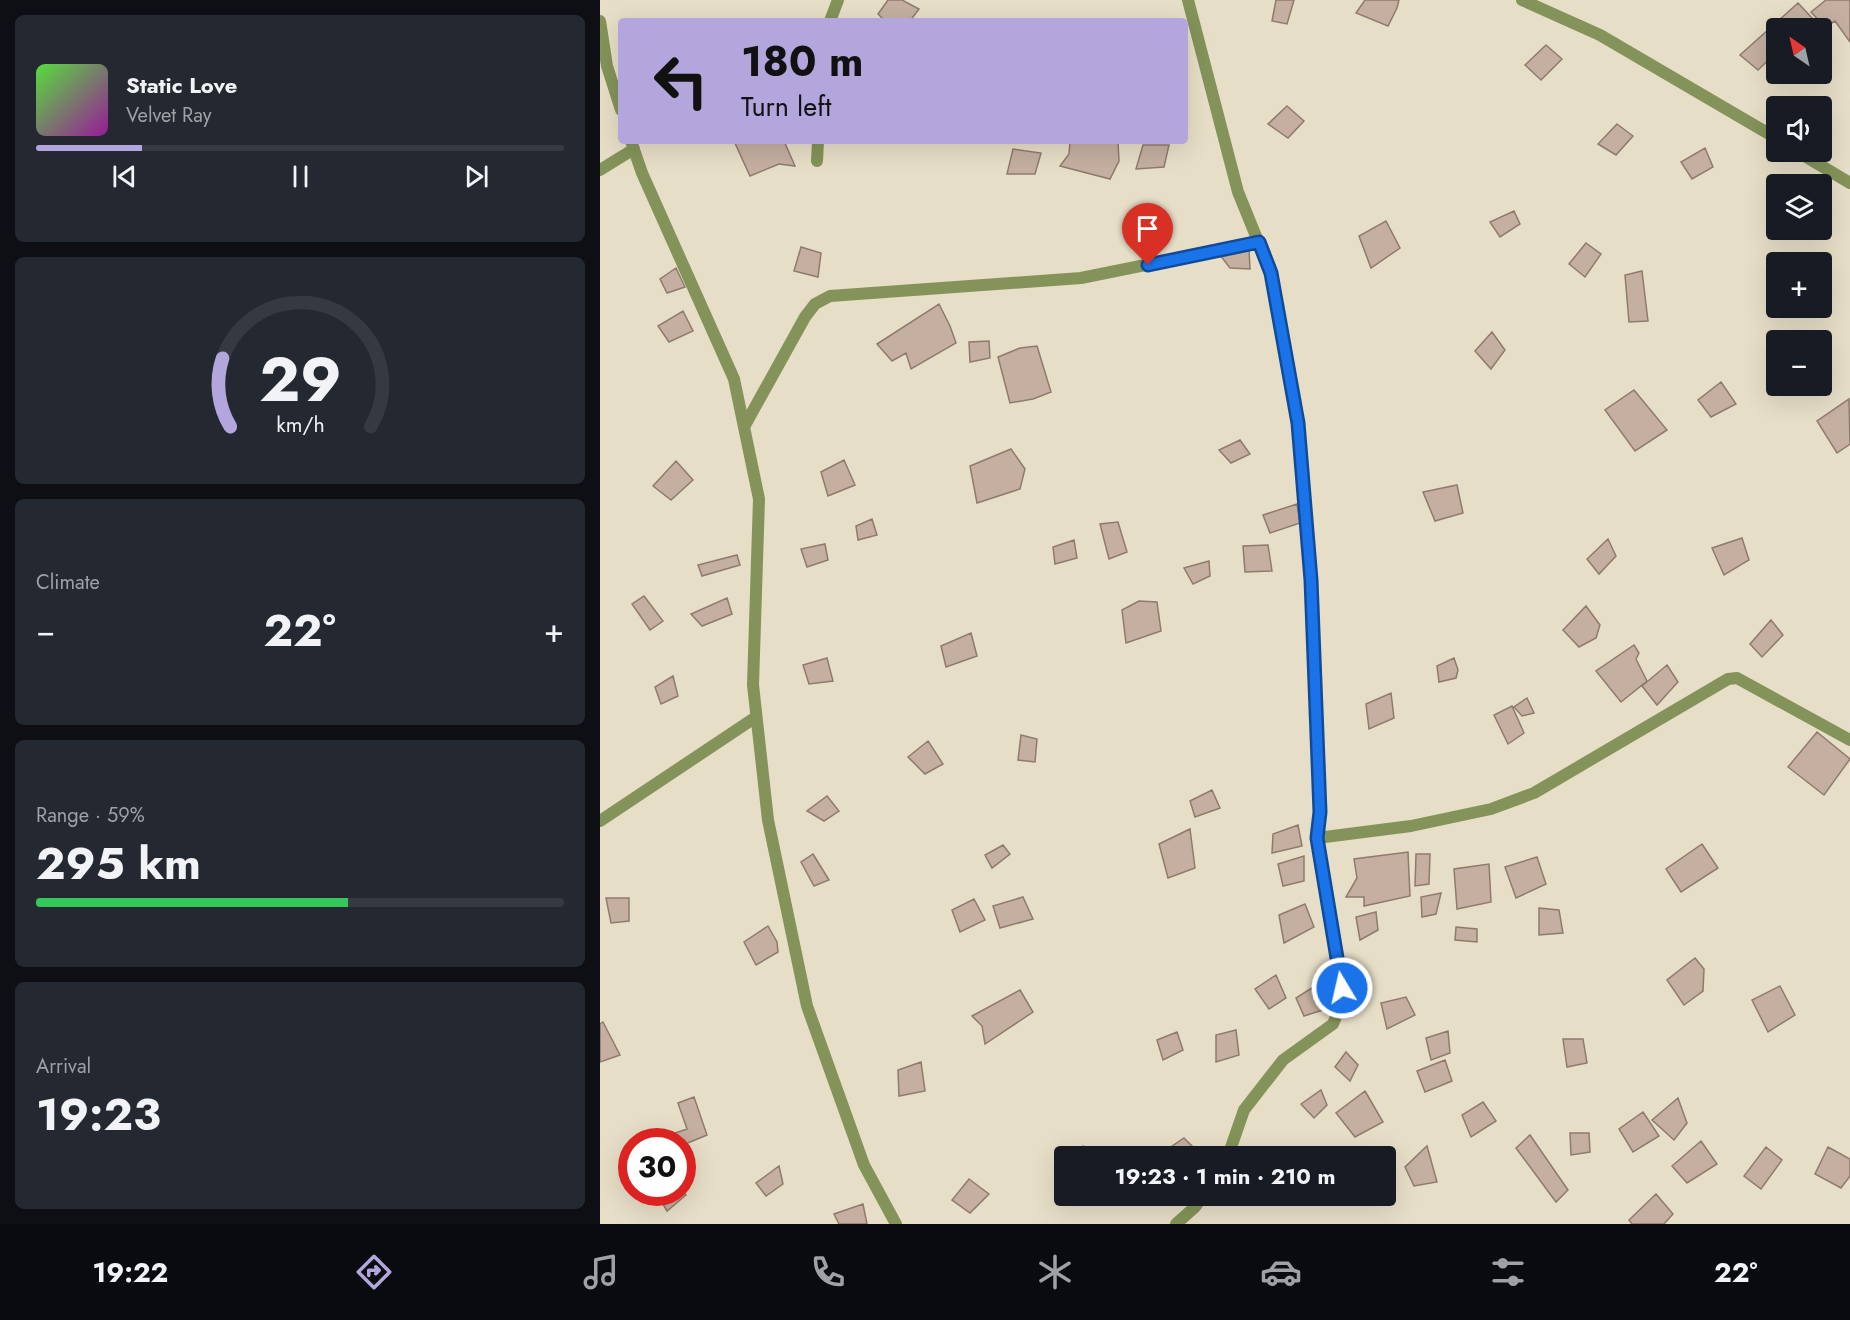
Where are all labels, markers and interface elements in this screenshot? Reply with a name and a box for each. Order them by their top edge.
north arrow [1766,18,1832,84]
map controls [1766,18,1832,396]
text: 180 m [741,31,864,92]
icon: left [642,42,720,120]
text: Static Love [126,69,237,101]
text: Turn left [741,87,831,126]
button: sound [1766,96,1832,162]
text: Velvet Ray [126,101,212,130]
icon: previous [108,160,141,193]
icon: pause [284,160,317,193]
icon: next [460,160,493,193]
button: layers [1766,174,1832,240]
pin [1122,203,1173,265]
icon: arrive [1131,212,1164,245]
button: + [1766,252,1832,318]
button: − [1766,330,1832,396]
text: 29 [259,334,341,424]
text: km/h [276,410,324,441]
text: Climate [36,568,100,597]
text: 22° [263,598,336,663]
text: − [36,607,55,654]
text: + [544,607,564,654]
text: Range · 59% [36,801,145,830]
text: 295 km [36,831,201,896]
position arrow [1310,956,1374,1020]
text: Arrival [36,1052,91,1081]
text: 19:23 [36,1082,161,1147]
speed limit sign: 30 [618,1128,696,1206]
text: 19:23 · 1 min · 210 m [1114,1160,1336,1192]
icon: directions [353,1251,395,1293]
icon: music [580,1251,622,1293]
icon: phone [807,1251,849,1293]
icon: climate [1034,1251,1076,1293]
icon: car [1260,1251,1302,1293]
icon: filters [1487,1251,1529,1293]
text: 19:22 [92,1253,168,1292]
text: 22° [1714,1253,1757,1292]

